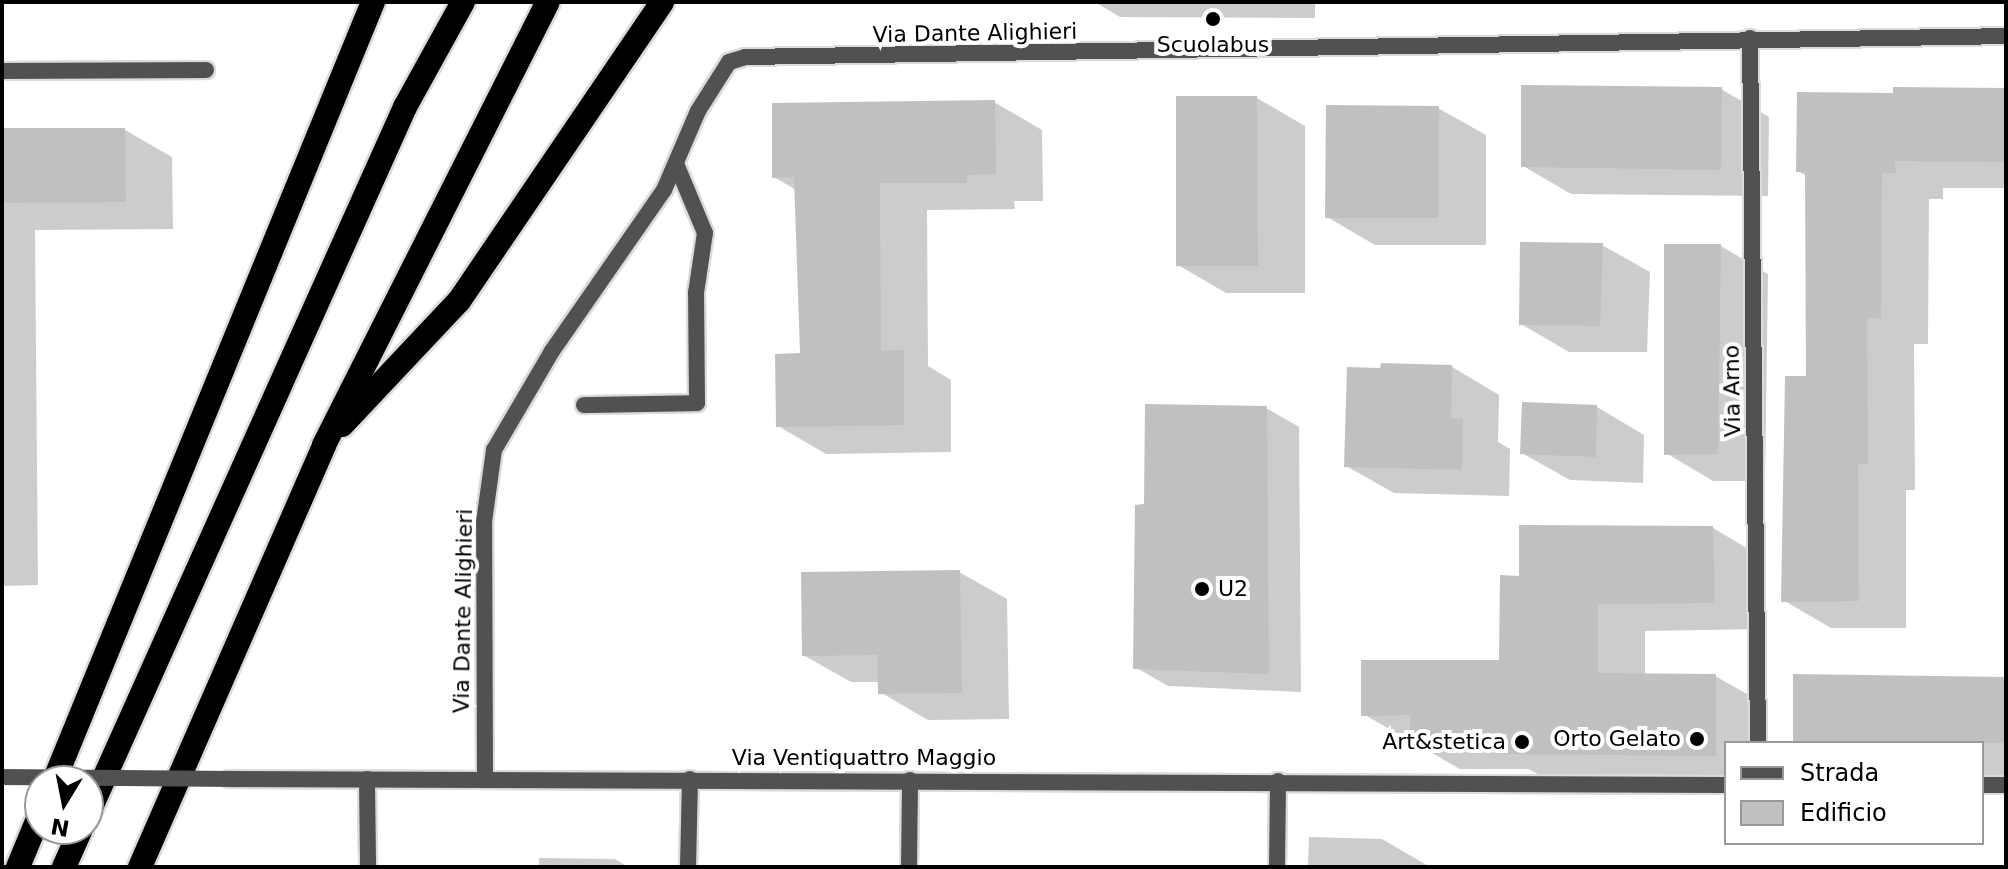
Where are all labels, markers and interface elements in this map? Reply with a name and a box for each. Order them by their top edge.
marker: Scuolabus [1204,10,1222,28]
street label: Via Dante Alighieri [872,18,1078,48]
place label: Scuolabus [1157,32,1269,58]
street label: Via Arno [1718,345,1746,437]
street label: Via Dante Alighieri [448,508,478,714]
place label: U2 [1218,576,1248,602]
marker: U2 [1193,580,1211,598]
place label: Orto Gelato [1553,726,1681,752]
place label: Art&stetica [1382,729,1506,755]
marker: Orto Gelato [1688,730,1706,748]
marker: Art&stetica [1513,733,1531,751]
legend [1724,741,1984,845]
street label: Via Ventiquattro Maggio [732,745,996,771]
text: Strada [1800,759,1879,787]
north arrow [24,765,104,845]
text: Edificio [1800,799,1887,827]
text: N [49,813,71,841]

